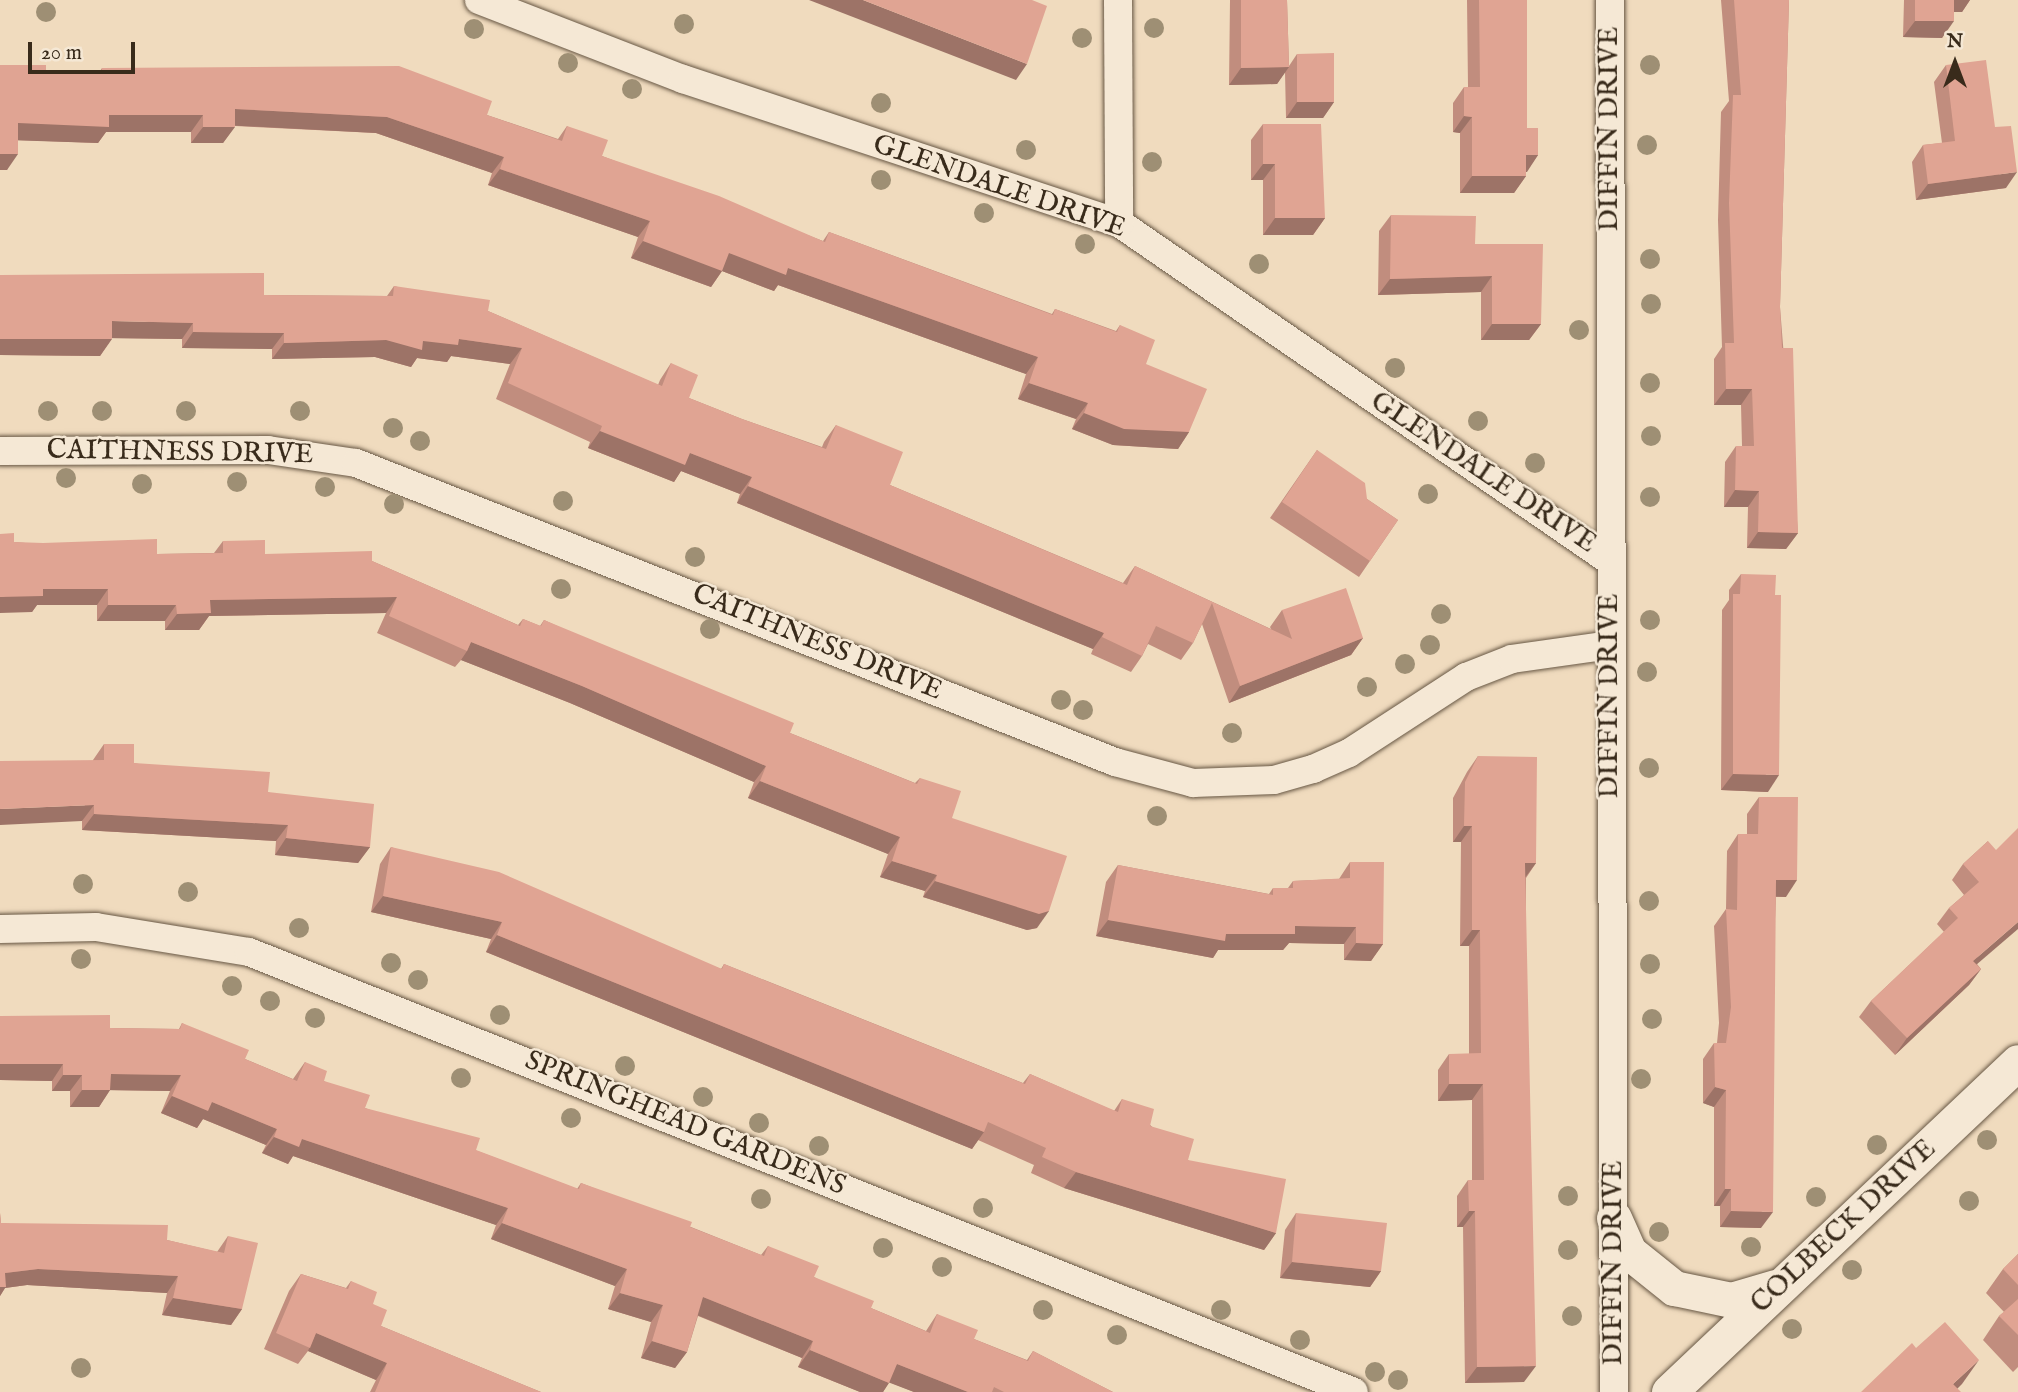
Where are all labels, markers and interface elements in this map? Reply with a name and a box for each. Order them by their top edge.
street label: DIFFIN DRIVE [1593,26,1627,232]
scale bar [32,28,138,72]
north arrow [1920,28,1990,98]
text: N [1947,30,1963,54]
text: 20 m [41,40,82,67]
street label: GLENDALE DRIVE [868,128,1130,246]
street label: GLENDALE DRIVE [1364,385,1602,561]
street label: CAITHNESS DRIVE [46,434,314,472]
street label: CAITHNESS DRIVE [687,577,947,709]
street label: DIFFIN DRIVE [1593,593,1627,799]
street label: SPRINGHEAD GARDENS [520,1044,850,1204]
street label: COLBECK DRIVE [1745,1133,1943,1321]
street label: DIFFIN DRIVE [1597,1160,1631,1366]

